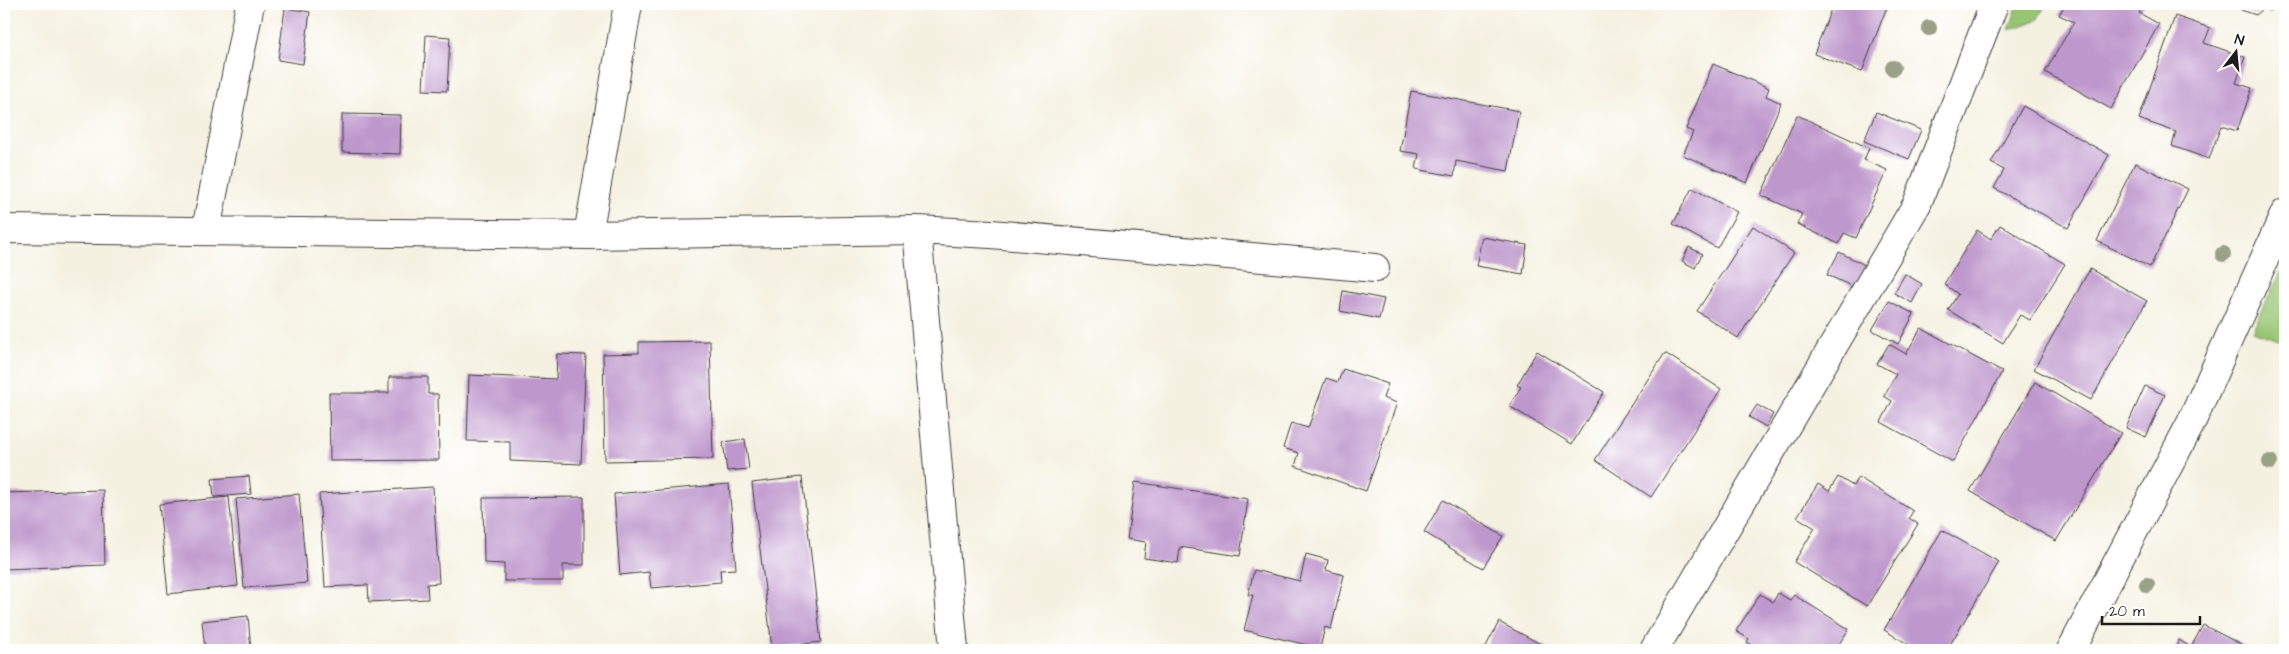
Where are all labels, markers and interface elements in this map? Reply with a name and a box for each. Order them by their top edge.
north arrow [2212,28,2262,78]
text: N [2232,30,2246,51]
scale bar [2102,594,2199,626]
text: 20 m [2109,601,2145,622]

